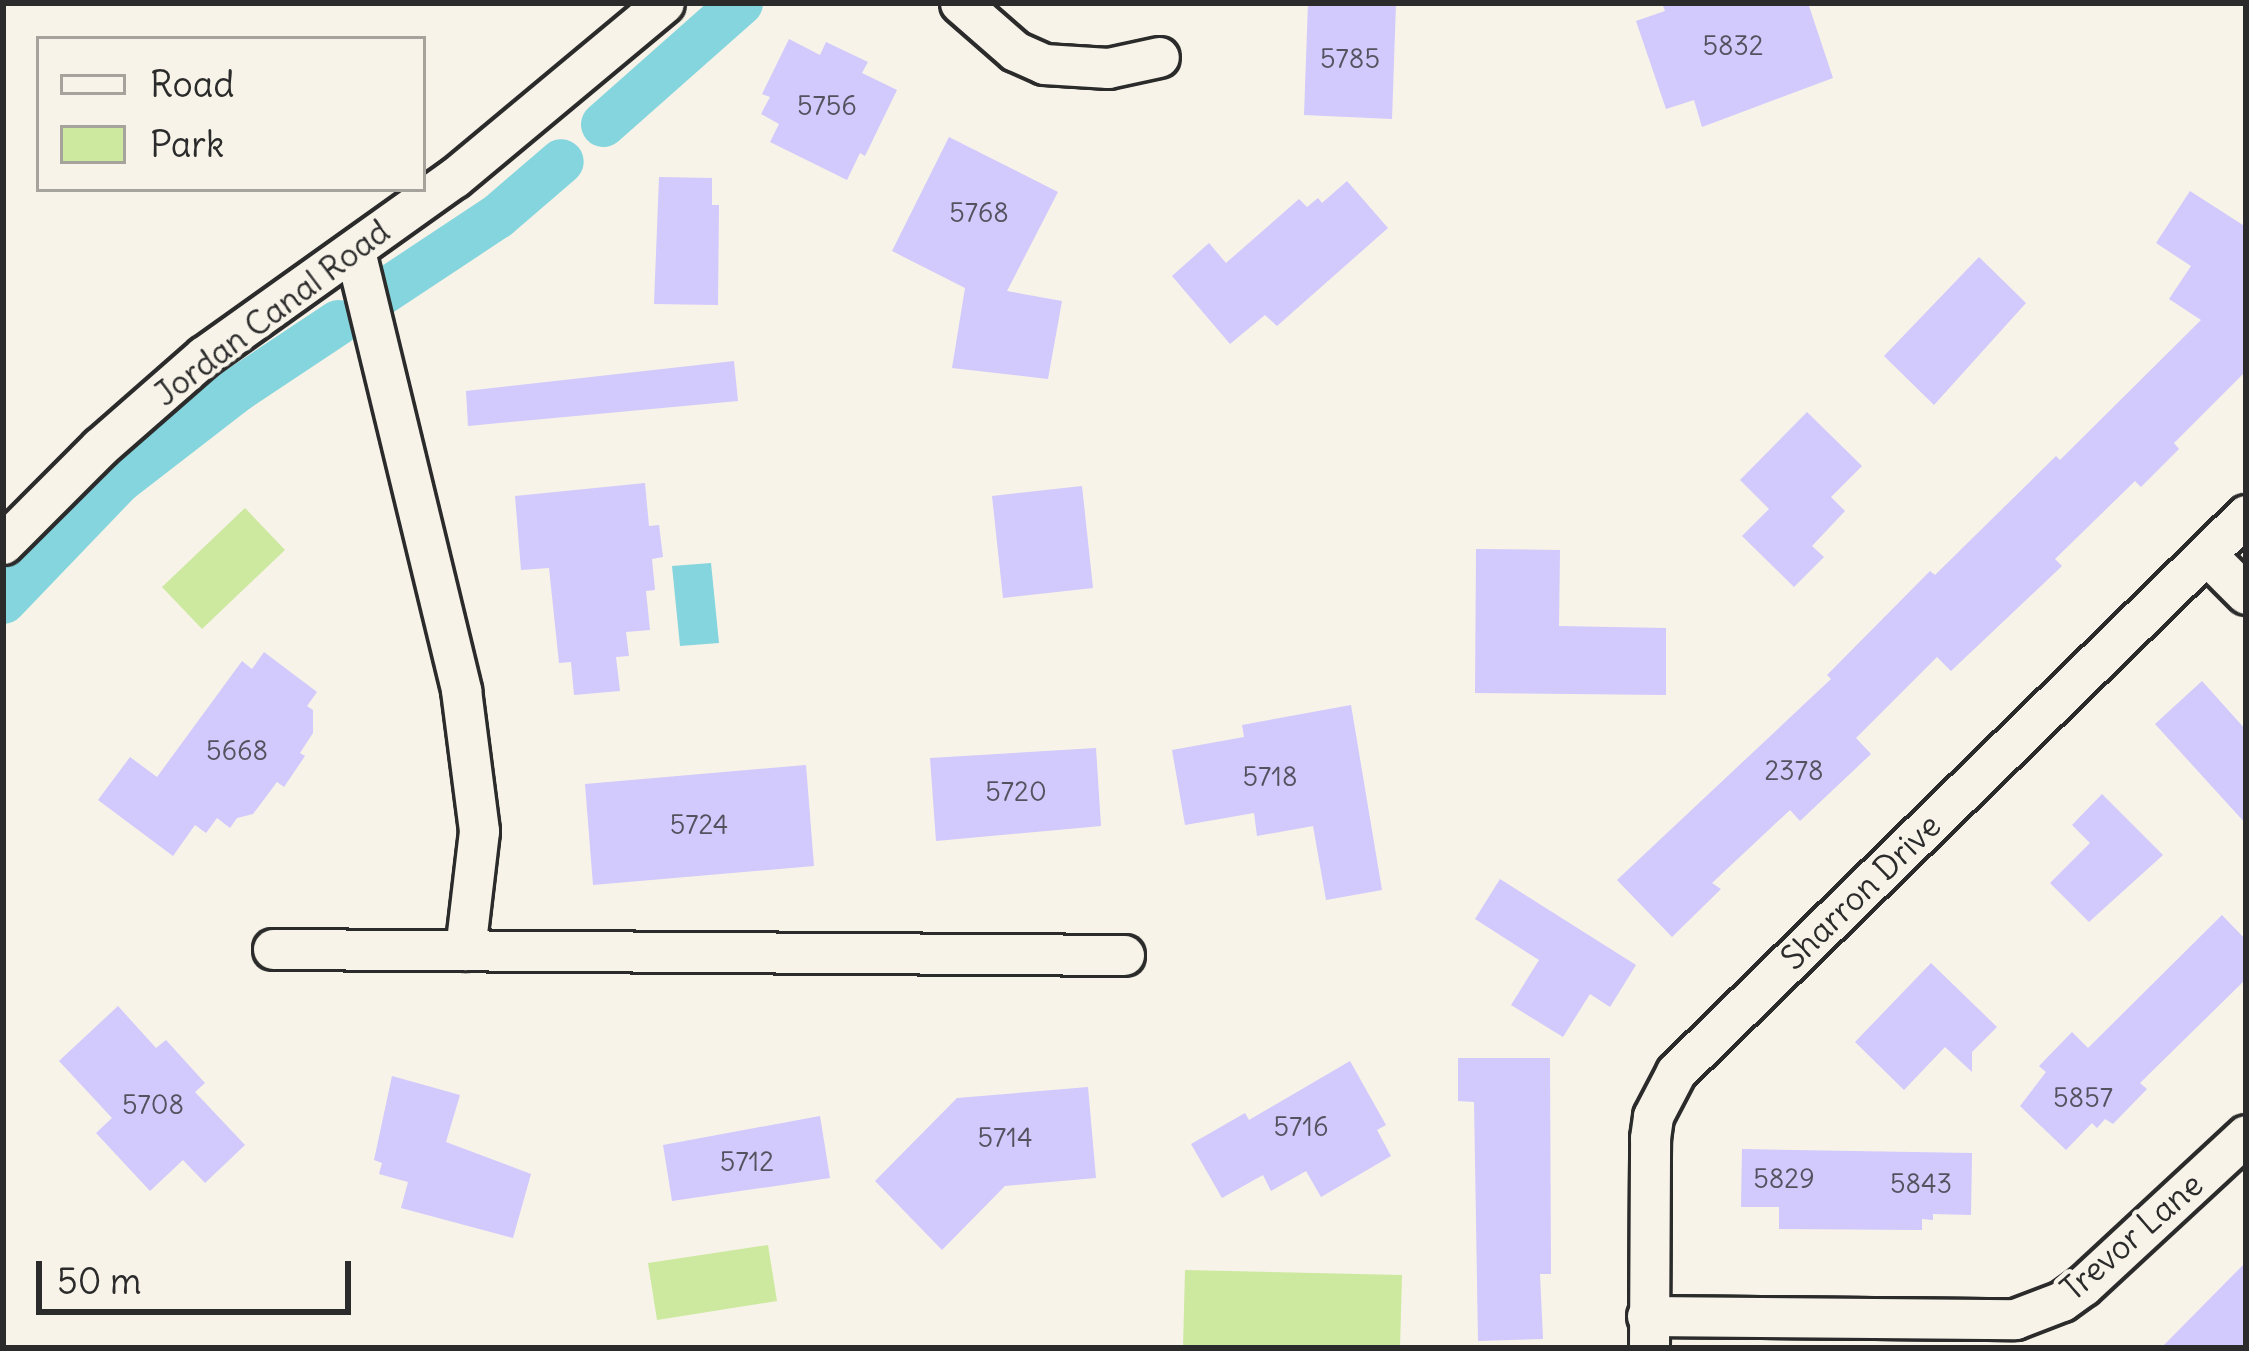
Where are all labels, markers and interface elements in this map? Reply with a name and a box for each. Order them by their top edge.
house number: 5832 [1702,30,1764,62]
legend [36,36,426,192]
house number: 5785 [1320,43,1380,75]
text: Road [150,62,234,107]
house number: 5756 [797,90,857,122]
text: Park [150,122,224,167]
house number: 5768 [949,197,1009,229]
street label: Jordan Canal Road [147,212,397,414]
house number: 5668 [206,735,268,767]
house number: 2378 [1765,755,1823,787]
house number: 5718 [1242,761,1298,793]
house number: 5720 [985,776,1047,808]
street label: Sharron Drive [1773,806,1949,978]
house number: 5724 [670,809,728,841]
house number: 5857 [2053,1082,2113,1114]
house number: 5708 [122,1089,184,1121]
house number: 5716 [1273,1111,1329,1143]
house number: 5714 [977,1122,1033,1154]
house number: 5712 [720,1146,774,1178]
house number: 5829 [1753,1163,1815,1195]
street label: Trevor Lane [2053,1165,2211,1309]
house number: 5843 [1890,1168,1952,1200]
scale bar [42,1237,357,1311]
text: 50 m [57,1259,142,1304]

